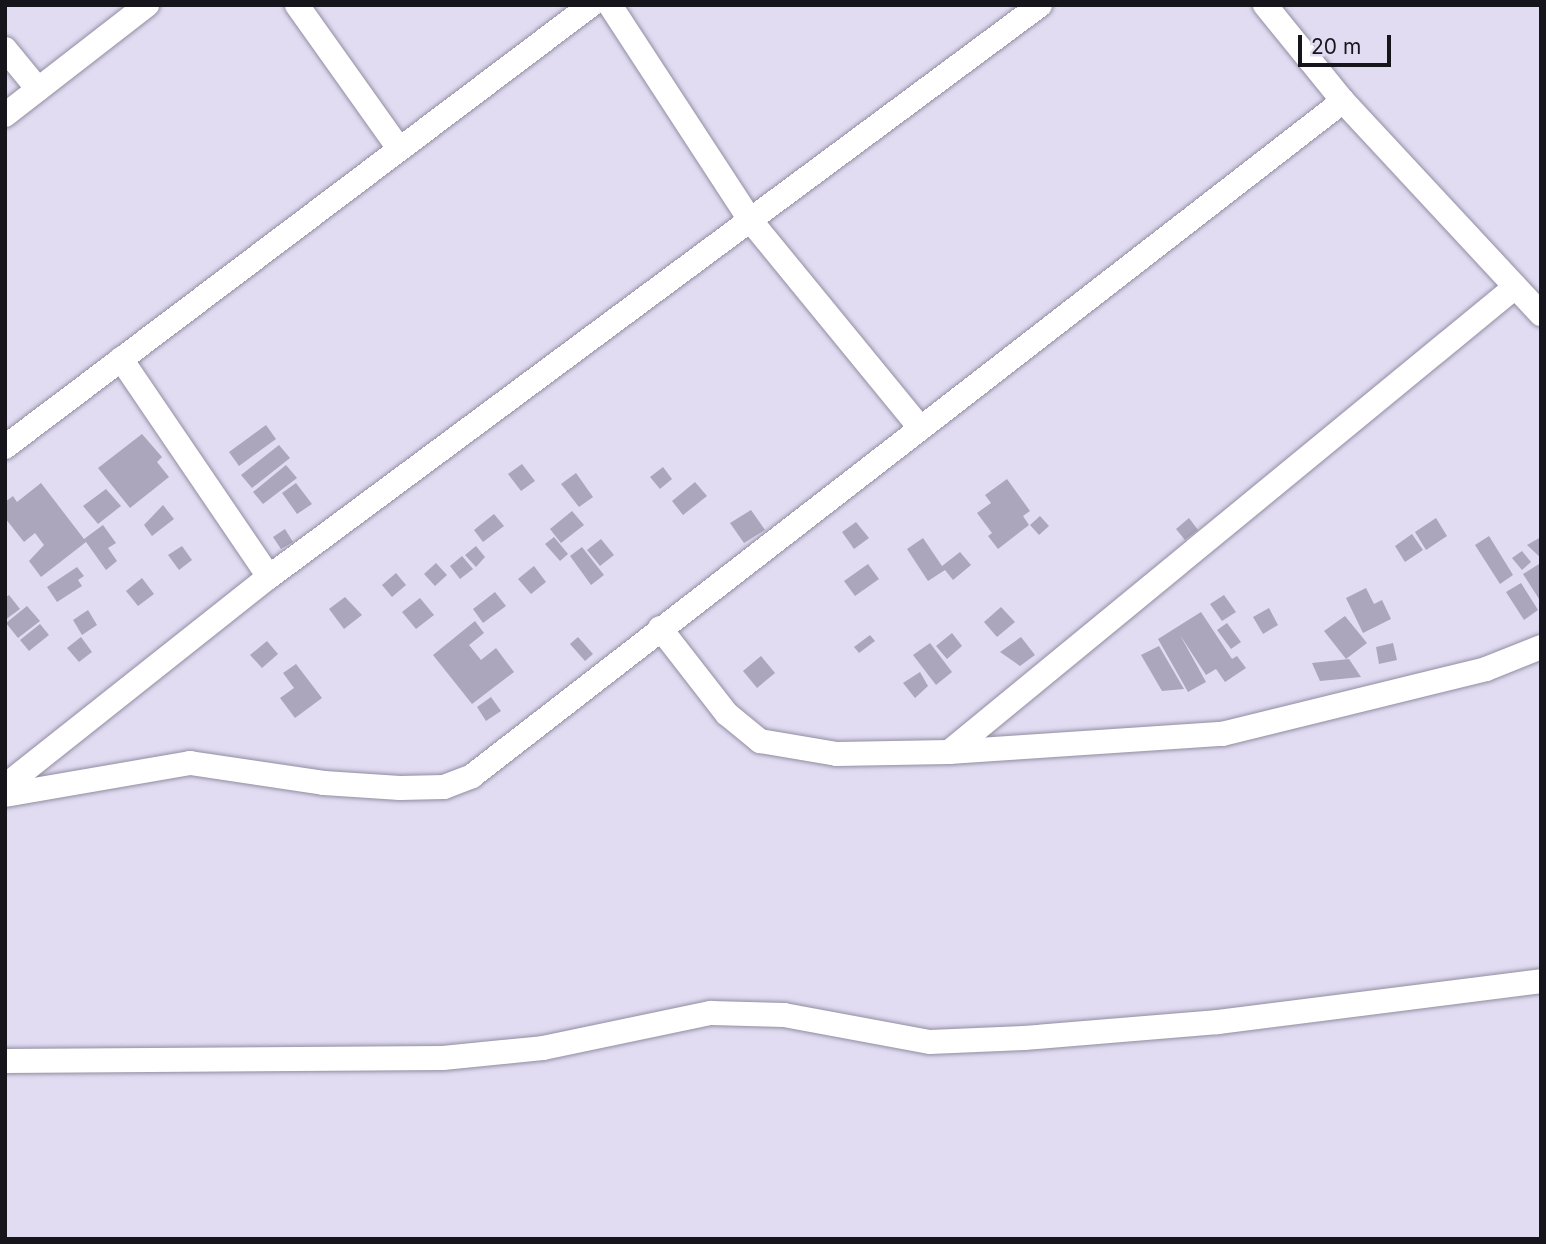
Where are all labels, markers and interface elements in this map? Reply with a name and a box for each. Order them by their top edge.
scale bar [1301,21,1394,65]
text: 20 m [1311,34,1361,59]

